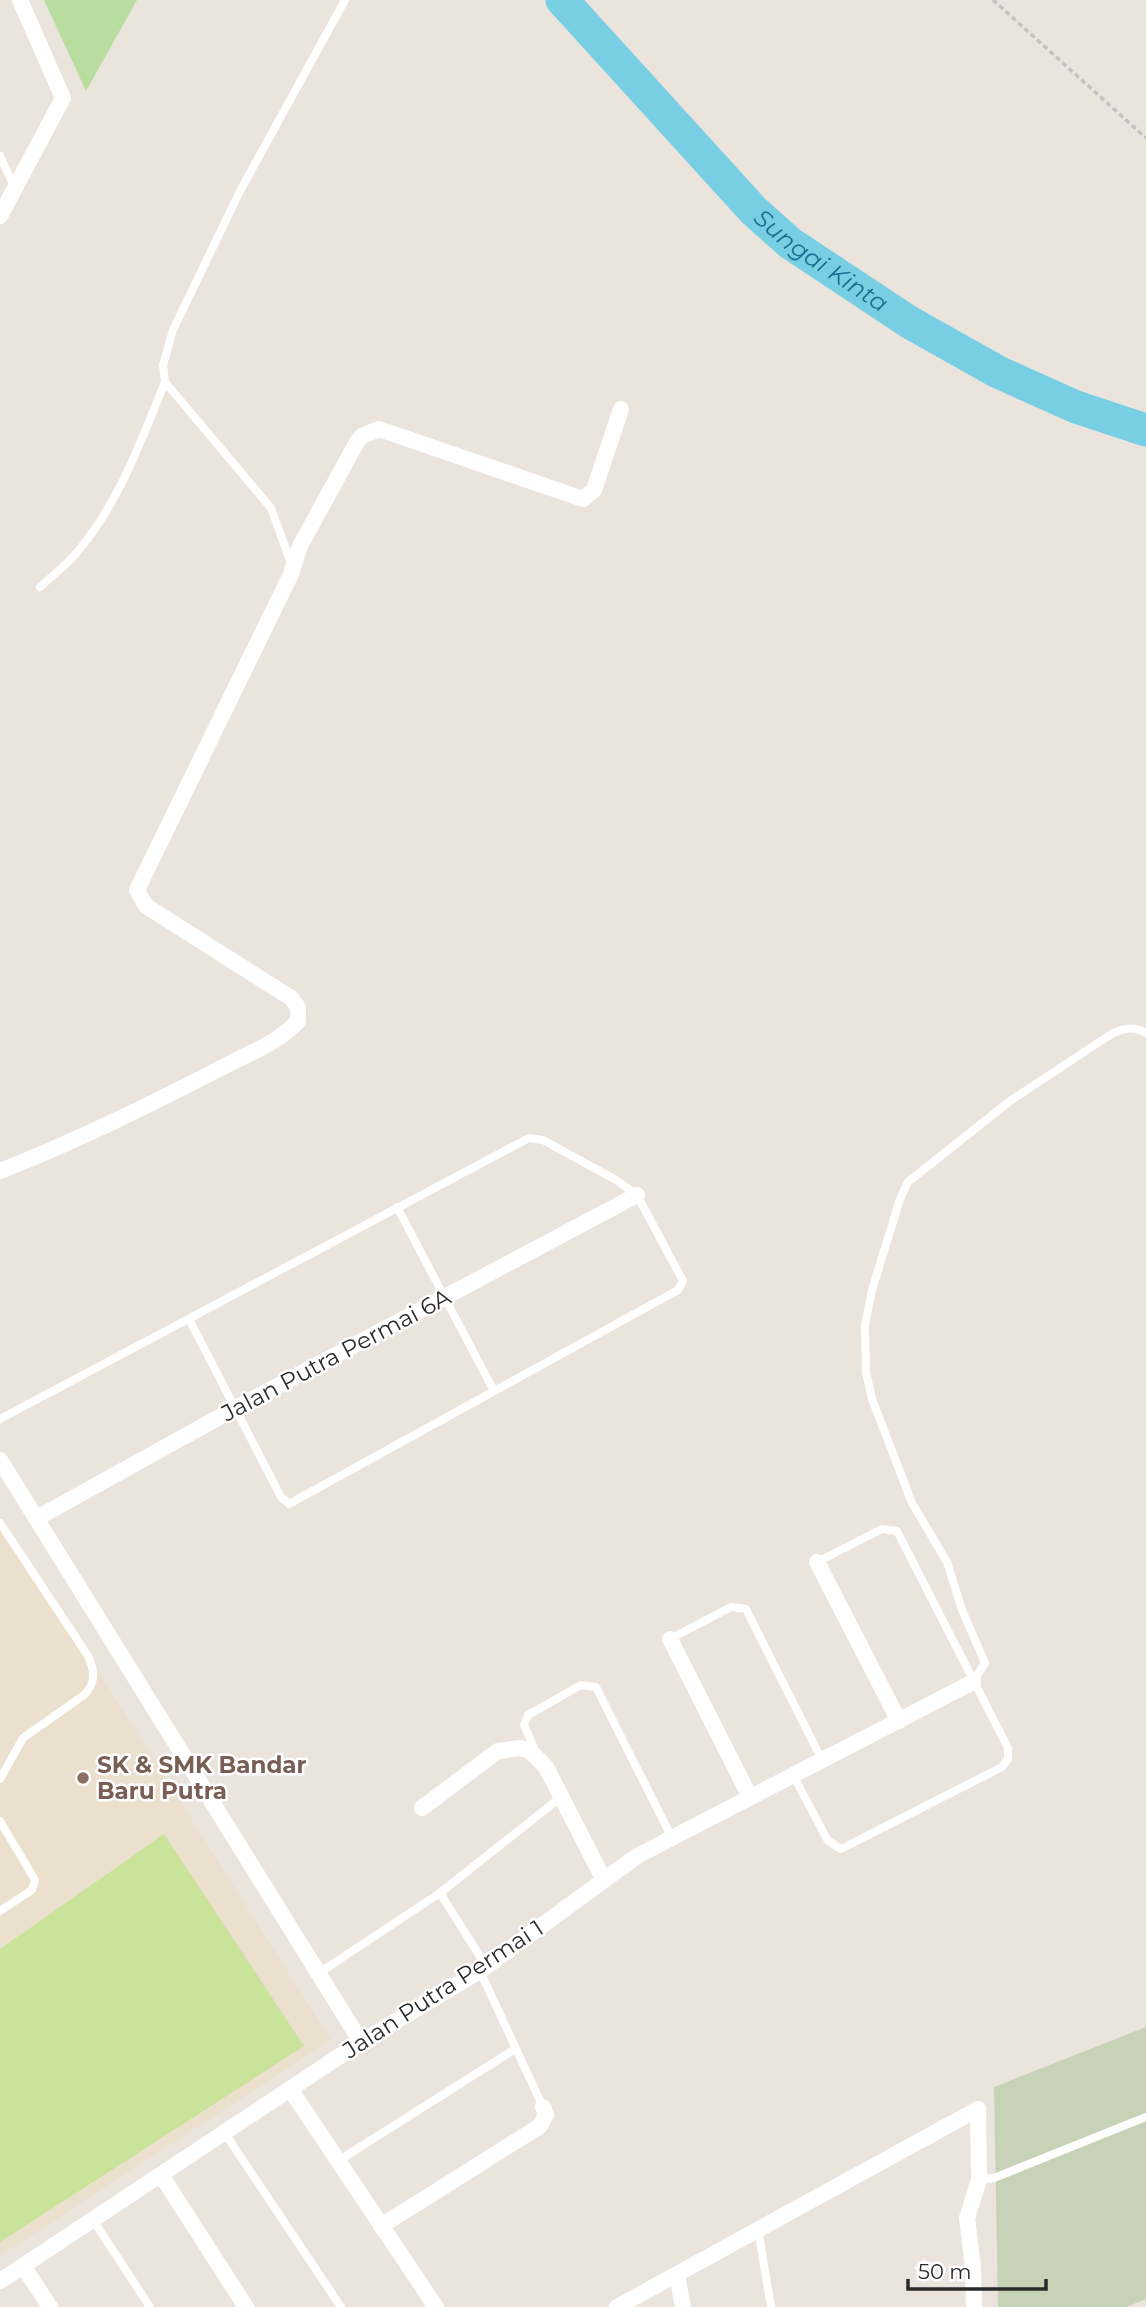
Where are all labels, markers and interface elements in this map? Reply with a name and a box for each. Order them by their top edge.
water label: Sungai Kinta [748,203,894,318]
street label: Jalan Putra Permai 6A [216,1282,456,1428]
place label: SK & SMK Bandar Baru Putra [97,1751,307,1805]
marker: SK & SMK Bandar Baru Putra [75,1770,91,1786]
street label: Jalan Putra Permai 1 [337,1914,548,2065]
scale bar [908,2248,1046,2292]
text: 50 m [918,2259,972,2284]

